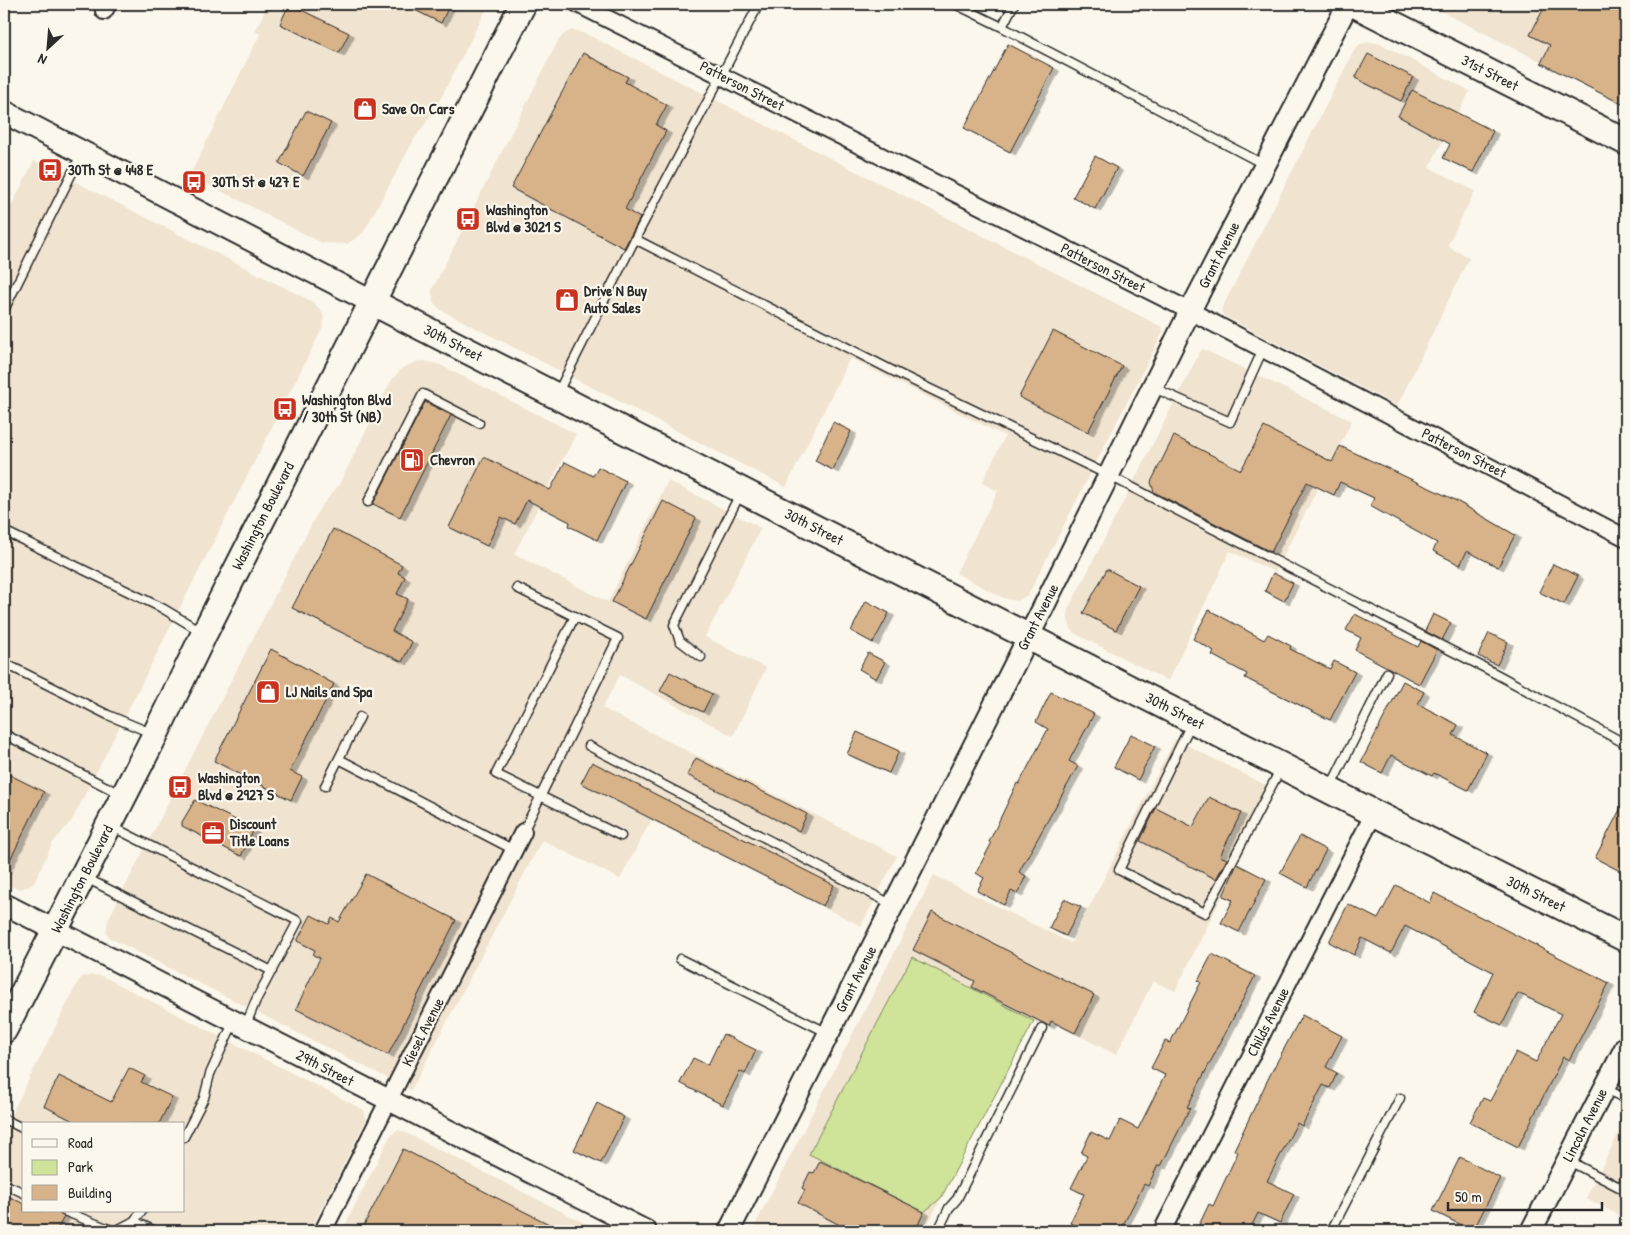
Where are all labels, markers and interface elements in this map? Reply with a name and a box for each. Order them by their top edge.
north arrow [22,22,72,72]
street label: 31st Street [1458,49,1523,96]
text: N [34,50,50,70]
street label: Patterson Street [696,55,789,116]
shop icon: Save On Cars [352,96,378,122]
place label: Save On Cars [382,98,455,119]
bus stop icon: 30Th St @ 448 E [37,157,63,183]
place label: 30Th St @ 448 E [68,159,154,180]
bus stop icon: 30Th St @ 427 E [181,169,207,195]
place label: 30Th St @ 427 E [212,171,300,192]
place label: Washington Blvd @ 3021 S [486,199,561,237]
bus stop icon: Washington Blvd @ 3021 S [455,206,481,232]
street label: Grant Avenue [1193,218,1244,292]
street label: Patterson Street [1057,237,1150,298]
place label: Drive N Buy Auto Sales [584,280,648,318]
shop icon: Drive N Buy Auto Sales [554,287,580,313]
street label: 30th Street [420,319,487,367]
place label: Washington Blvd / 30th St (NB) [302,389,391,427]
bus stop icon: Washington Blvd / 30th St (NB) [272,396,298,422]
street label: Patterson Street [1418,422,1511,483]
fuel station icon: Chevron [399,447,425,473]
place label: Chevron [430,449,475,470]
street label: Washington Boulevard [226,458,299,573]
street label: 30th Street [781,503,848,551]
street label: Grant Avenue [1012,580,1063,654]
shop icon: LJ Nails and Spa [255,679,281,705]
place label: LJ Nails and Spa [286,681,372,703]
street label: 30th Street [1142,687,1209,735]
place label: Washington Blvd @ 2927 S [198,767,274,805]
bus stop icon: Washington Blvd @ 2927 S [167,774,193,800]
place label: Discount Title Loans [229,813,289,851]
office icon: Discount Title Loans [200,820,226,846]
street label: Washington Boulevard [45,821,118,936]
street label: 30th Street [1503,870,1570,917]
street label: Grant Avenue [830,942,881,1016]
street label: Childs Avenue [1241,984,1294,1060]
street label: Kiesel Avenue [396,994,449,1070]
street label: 29th Street [293,1044,359,1091]
street label: Lincoln Avenue [1557,1084,1612,1165]
legend [22,1122,185,1212]
text: Road [68,1132,93,1153]
text: Park [68,1156,93,1177]
scale bar [1448,1180,1601,1212]
text: Building [68,1182,112,1203]
text: 50 m [1455,1186,1482,1207]

